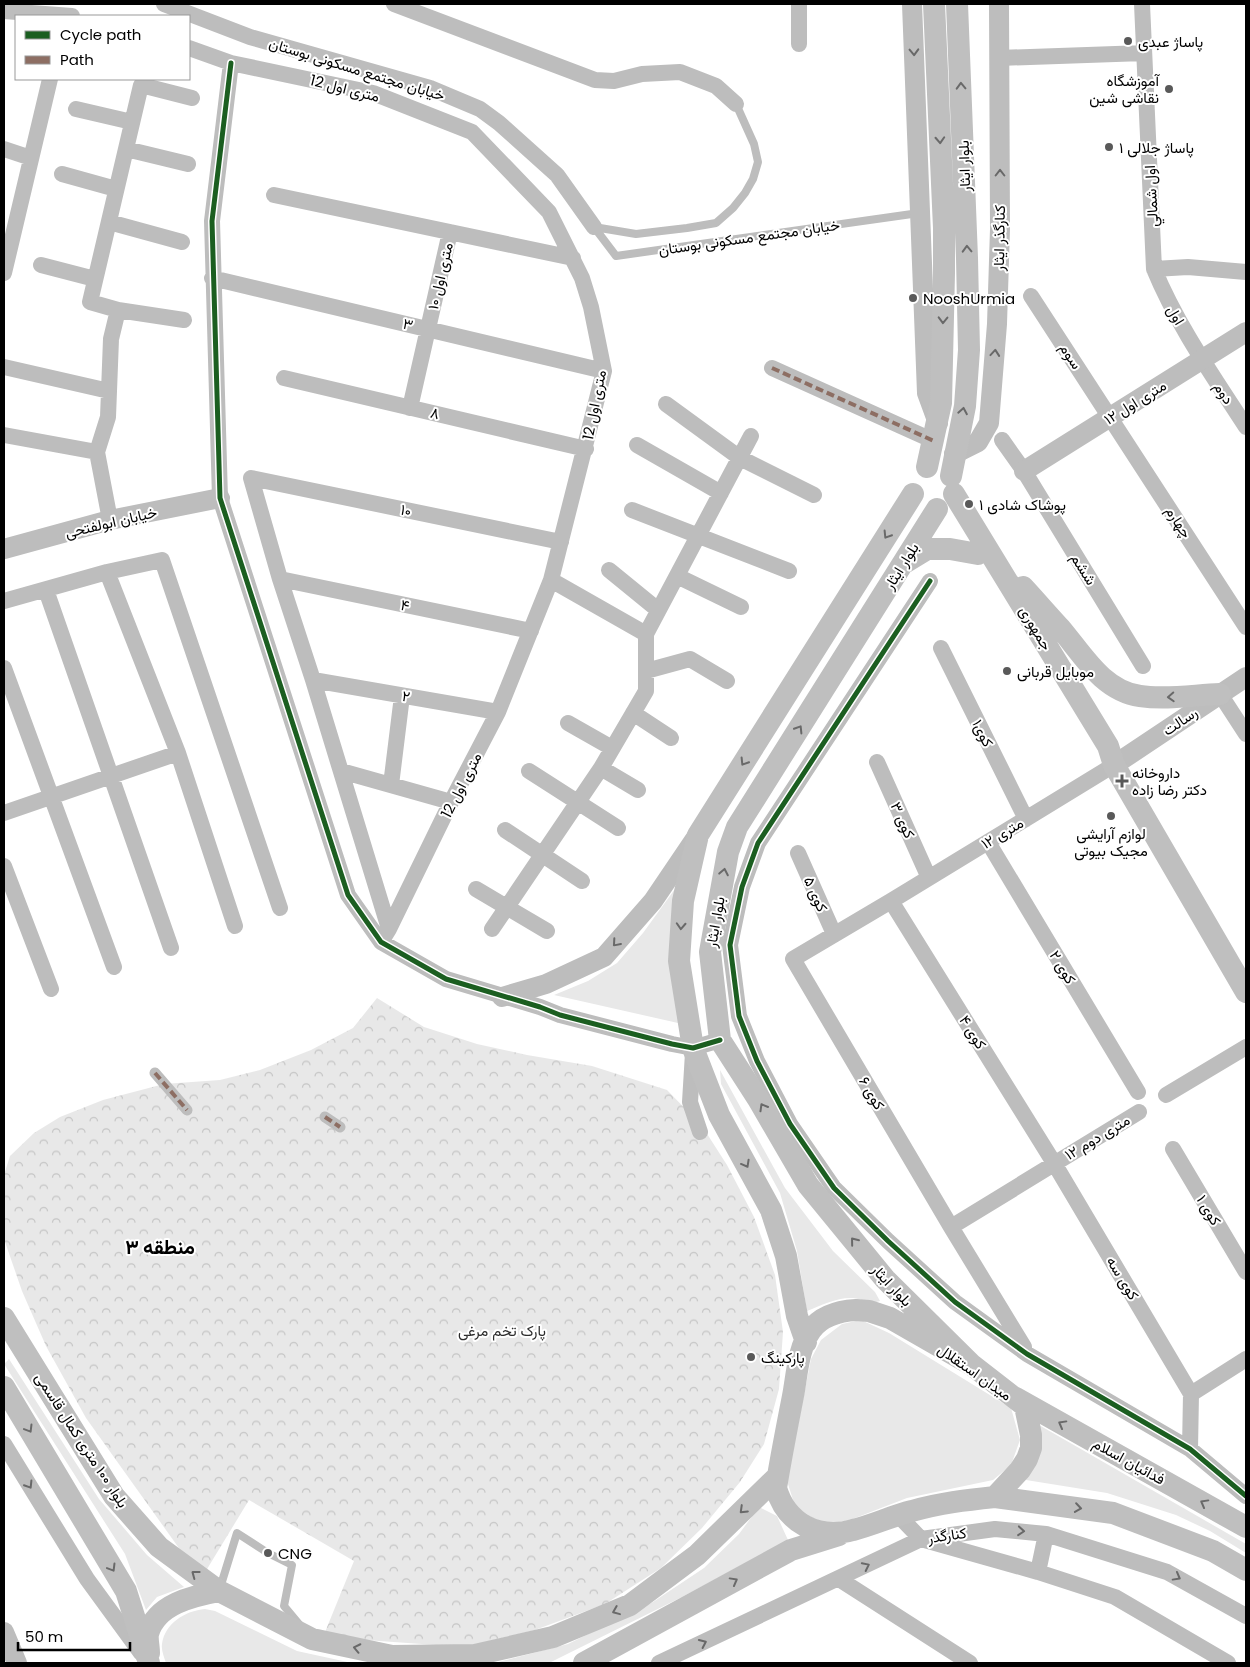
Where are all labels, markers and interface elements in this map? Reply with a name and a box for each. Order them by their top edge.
legend [15,15,190,80]
text: Cycle path [60,24,141,45]
place label: پاساژ عبدی [1138,31,1203,52]
street label: خیابان مجتمع مسکونی بوستان [266,32,448,107]
marker: پاساژ عبدی [1122,35,1134,47]
text: Path [60,49,94,70]
one-way arrow [909,49,919,57]
street label: 12 متری اول [308,69,382,107]
place label: آموزشگاه نقاشی شین [1089,70,1161,108]
one-way arrow [955,82,966,90]
marker: آموزشگاه نقاشی شین [1163,83,1175,95]
one-way arrow [934,136,945,144]
place label: پاساژ جلالی ۱ [1119,137,1194,158]
street label: بلوار ایثار [953,140,975,193]
marker: پاساژ جلالی ۱ [1103,141,1115,153]
street label: اول شمالي [1139,164,1166,228]
one-way arrow [994,169,1005,177]
street label: کنارگذر ایثار [988,204,1010,272]
street label: خیابان مجتمع مسکونی بوستان [657,214,841,261]
street label: ۱۰ متری اول [422,240,458,312]
one-way arrow [962,245,972,252]
place label: NooshUrmia [923,288,1015,309]
marker: NooshUrmia [907,292,919,304]
street label: اول [1162,301,1190,329]
street label: ۳ [401,313,415,335]
one-way arrow [937,316,948,324]
street label: سوم [1055,339,1087,373]
one-way arrow [989,349,1000,357]
street label: 12 متری اول [577,368,611,442]
street label: ۱۲ متری اول [1100,375,1170,429]
street label: دوم [1209,378,1239,408]
street label: ۸ [428,402,442,424]
one-way arrow [958,407,968,415]
place label: پوشاک شادی ۱ [979,494,1066,515]
marker: پوشاک شادی ۱ [963,498,975,510]
street label: ۱۰ [399,499,413,521]
street label: خیابان ابولفتحی [63,501,159,543]
street label: چهارم [1161,502,1197,542]
one-way arrow [884,530,893,539]
street label: بلوار ایثار [878,539,924,594]
street label: ششم [1066,549,1102,589]
street label: ۴ [399,594,412,616]
street label: جمهوری [1015,602,1057,654]
place label: موبایل قربانی [1017,661,1094,682]
marker: موبایل قربانی [1001,665,1013,677]
street label: ۲ [400,685,412,707]
one-way arrow [1167,691,1175,702]
street label: رسالت [1158,702,1202,740]
street label: کوی۱ [967,716,999,751]
one-way arrow [792,725,802,734]
street label: 12 متری اول [436,749,486,821]
one-way arrow [741,756,750,765]
place label: داروخانه دکتر رضا زاده [1132,762,1207,800]
marker: داروخانه دکتر رضا زاده [1116,775,1128,787]
street label: کوی ۳ [886,798,920,842]
marker: لوازم آرایشی مجیک بیوتی [1105,810,1117,822]
street label: ۱۲ متری [977,812,1027,854]
place label: لوازم آرایشی مجیک بیوتی [1074,823,1148,861]
one-way arrow [719,867,729,876]
street label: کوی ۵ [799,873,833,915]
street label: بلوار ایثار [700,895,730,950]
one-way arrow [676,923,687,931]
one-way arrow [613,938,622,947]
street label: کوی ۲ [1045,946,1081,988]
street label: کوی ۴ [954,1011,992,1053]
street label: کوی ۶ [854,1072,890,1114]
one-way arrow [759,1104,769,1113]
street label: ۱۲ متری دوم [1060,1109,1134,1165]
one-way arrow [739,1158,749,1167]
street label: کوی ۱ [1192,1191,1226,1230]
district label: منطقه ۳ [125,1233,195,1261]
one-way arrow [850,1238,859,1247]
street label: کوی سه [1102,1252,1144,1304]
street label: بلوار ایثار [866,1258,917,1311]
park label: پارک تخم مرغی [458,1320,546,1341]
street label: میدان استقلال [934,1339,1016,1405]
place label: پارکینگ [761,1347,805,1368]
marker: پارکینگ [745,1351,757,1363]
street label: بلوار ۱۰۰ متری کمال قاسمی [30,1368,134,1512]
one-way arrow [1058,1420,1067,1430]
one-way arrow [22,1423,32,1432]
street label: فدائیان اسلام [1089,1432,1169,1490]
one-way arrow [23,1480,33,1489]
one-way arrow [1200,1499,1209,1509]
one-way arrow [1073,1503,1082,1513]
one-way arrow [740,1504,749,1513]
street label: کنارگذر [925,1522,968,1548]
one-way arrow [1018,1526,1026,1537]
place label: CNG [278,1543,312,1564]
marker: CNG [262,1547,274,1559]
one-way arrow [861,1562,870,1572]
one-way arrow [106,1563,116,1572]
one-way arrow [1171,1570,1180,1580]
one-way arrow [192,1571,201,1579]
one-way arrow [729,1577,738,1587]
one-way arrow [612,1605,621,1615]
scale bar [18,1620,130,1652]
text: 50 m [25,1626,63,1647]
one-way arrow [698,1638,707,1649]
one-way arrow [353,1643,361,1654]

